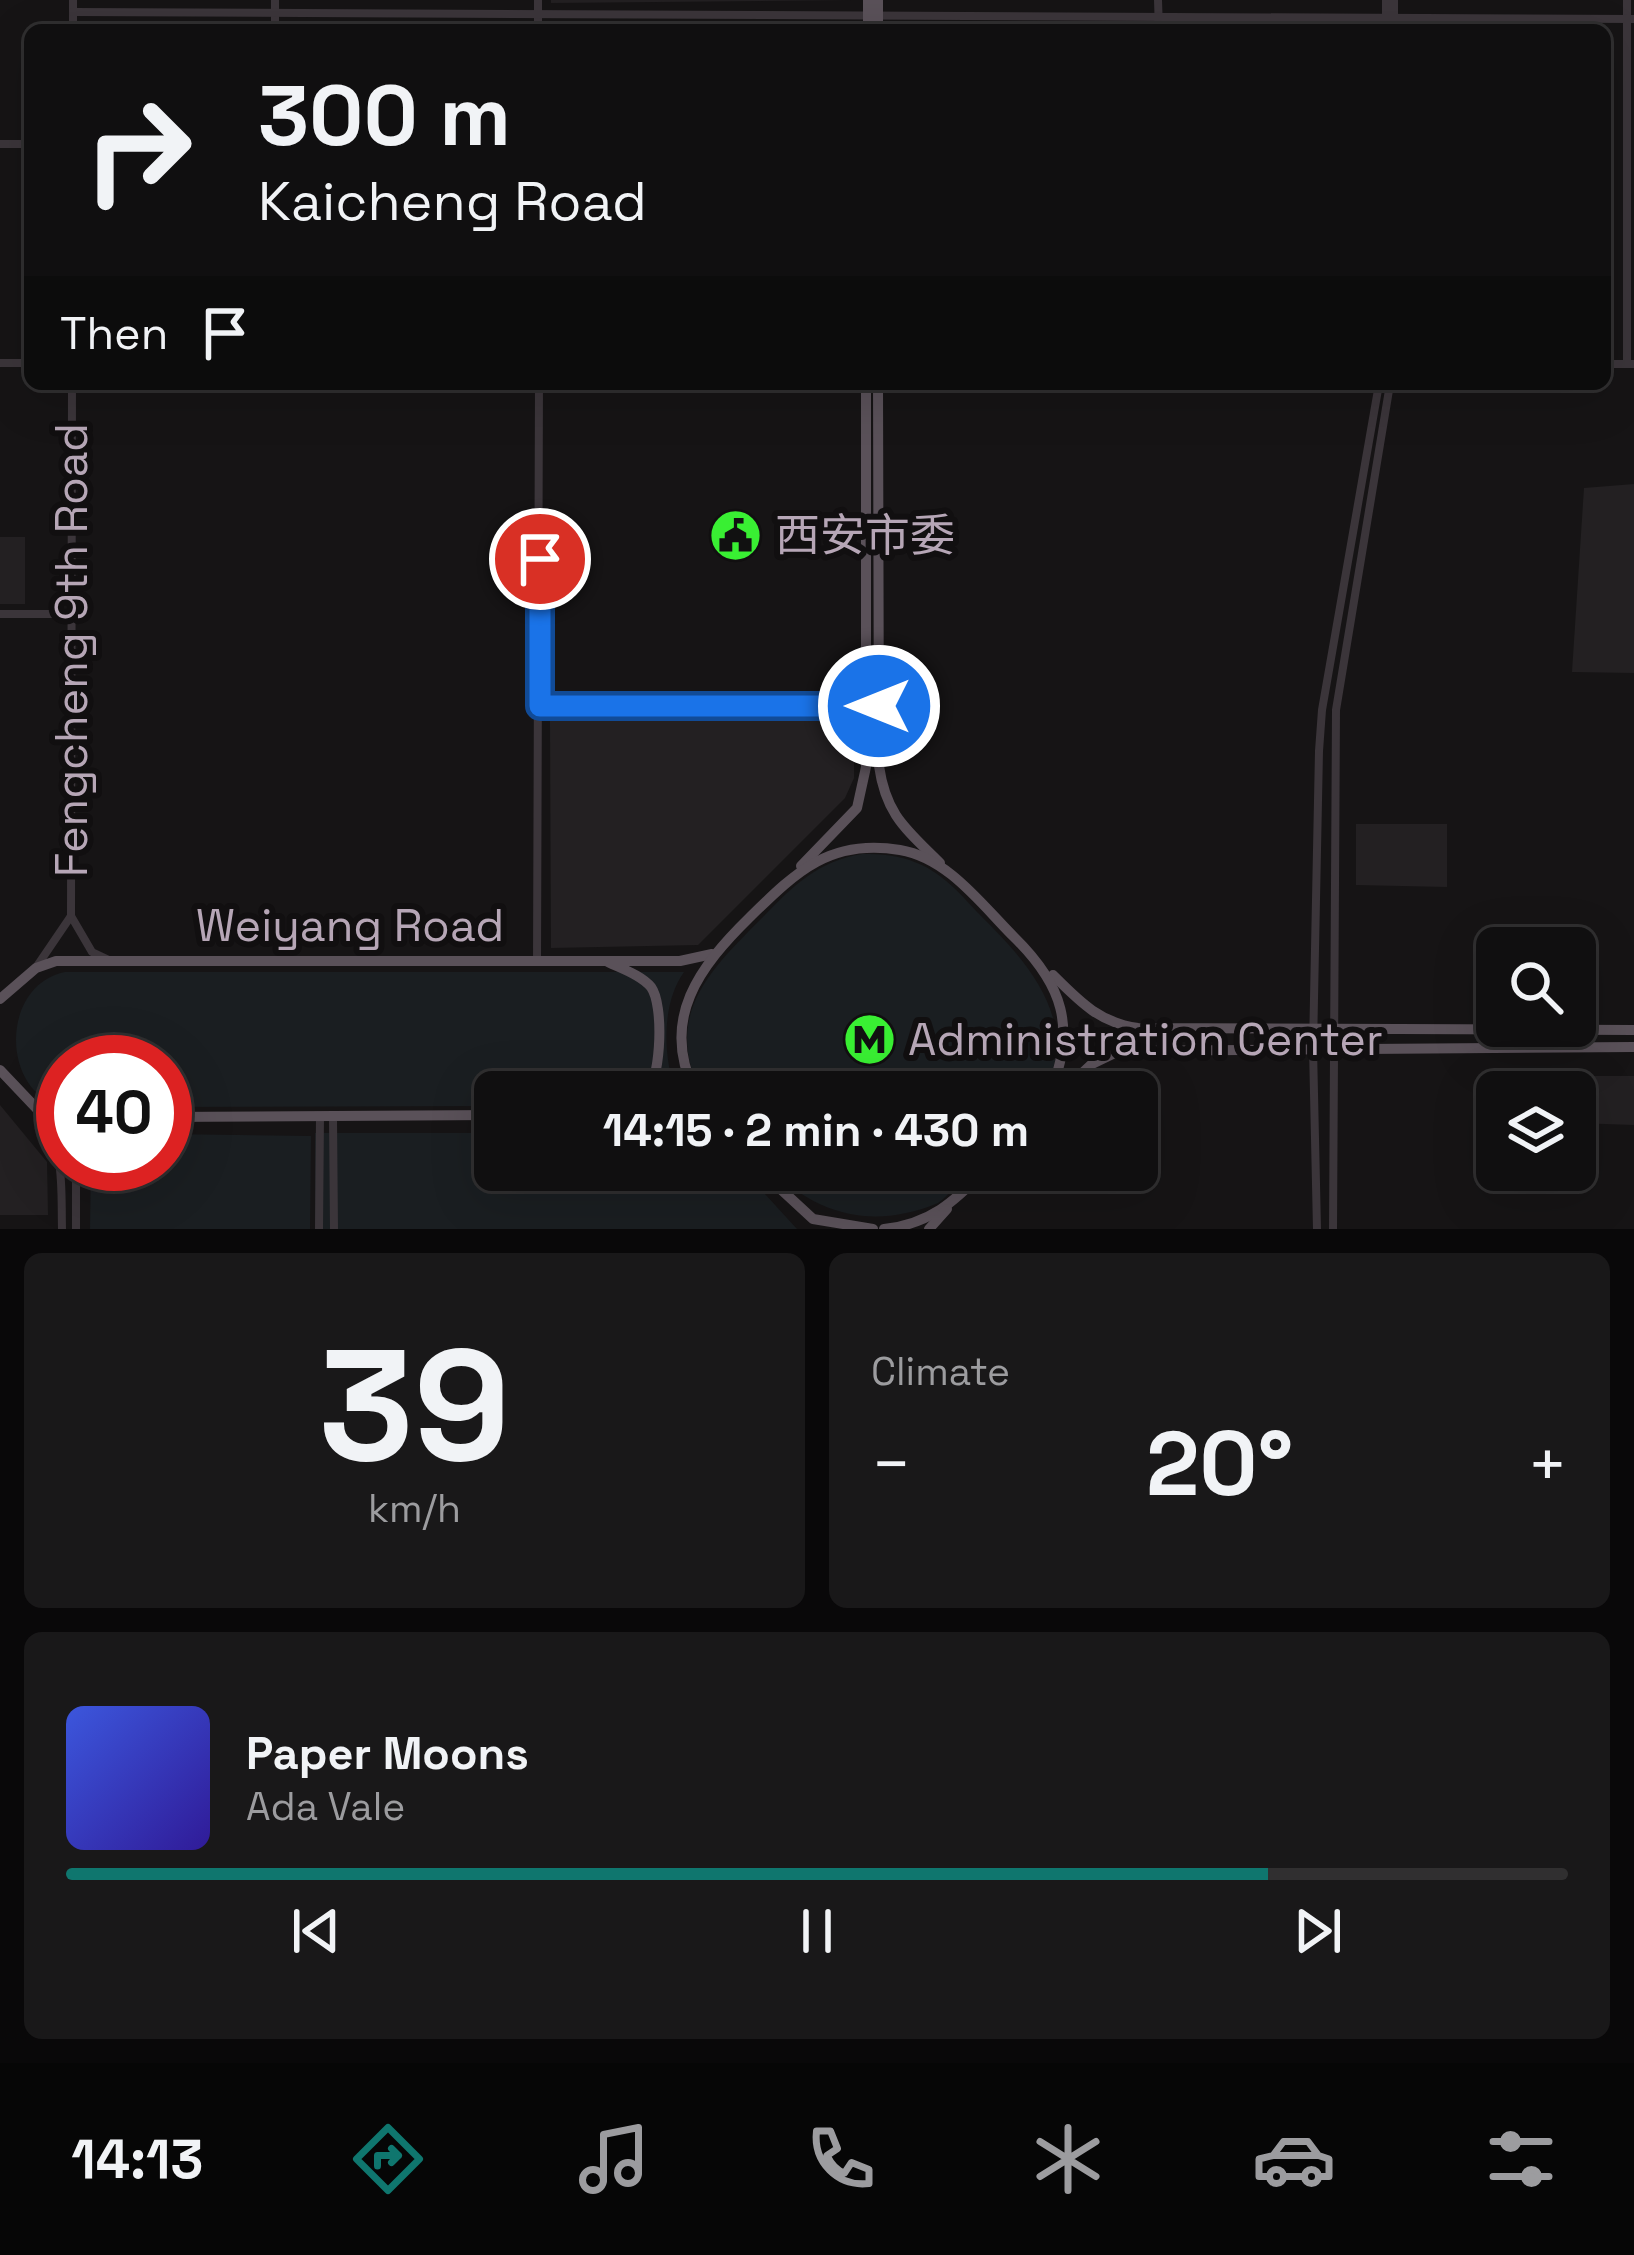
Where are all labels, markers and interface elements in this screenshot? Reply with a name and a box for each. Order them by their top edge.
text: 300 m [258,62,511,170]
icon: right [60,72,216,228]
text: Kaicheng Road [258,167,647,236]
icon: arrive [192,300,258,366]
text: Then [60,305,168,362]
street label: Fengcheng 9th Road [43,423,100,877]
public building icon: 西安市委 [708,507,764,563]
place label: 西安市委 [775,507,955,564]
pin [489,508,591,610]
icon: arrive [507,526,573,592]
position arrow [816,643,942,769]
street label: Weiyang Road [196,897,504,954]
map controls [1476,927,1596,1191]
button: search [1476,927,1596,1047]
metro station icon: Administration Center [841,1011,897,1067]
place label: Administration Center [908,1011,1383,1068]
speed limit sign: 40 [36,1035,192,1191]
button: layers [1476,1071,1596,1191]
text: 14:15 · 2 min · 430 m [603,1102,1029,1159]
text: 39 [319,1306,510,1506]
text: Climate [871,1347,1010,1396]
text: 20° [1146,1406,1293,1521]
text: − [871,1422,912,1506]
text: + [1527,1422,1568,1506]
text: km/h [368,1484,461,1533]
text: Paper Moons [246,1725,529,1782]
text: Ada Vale [246,1782,405,1831]
icon: previous [283,1898,349,1964]
icon: pause [784,1898,850,1964]
icon: next [1285,1898,1351,1964]
icon: directions [346,2117,430,2201]
icon: music [572,2117,656,2201]
icon: phone [799,2117,883,2201]
icon: climate [1026,2117,1110,2201]
icon: car [1252,2117,1336,2201]
icon: filters [1479,2117,1563,2201]
text: 14:13 [71,2125,203,2194]

